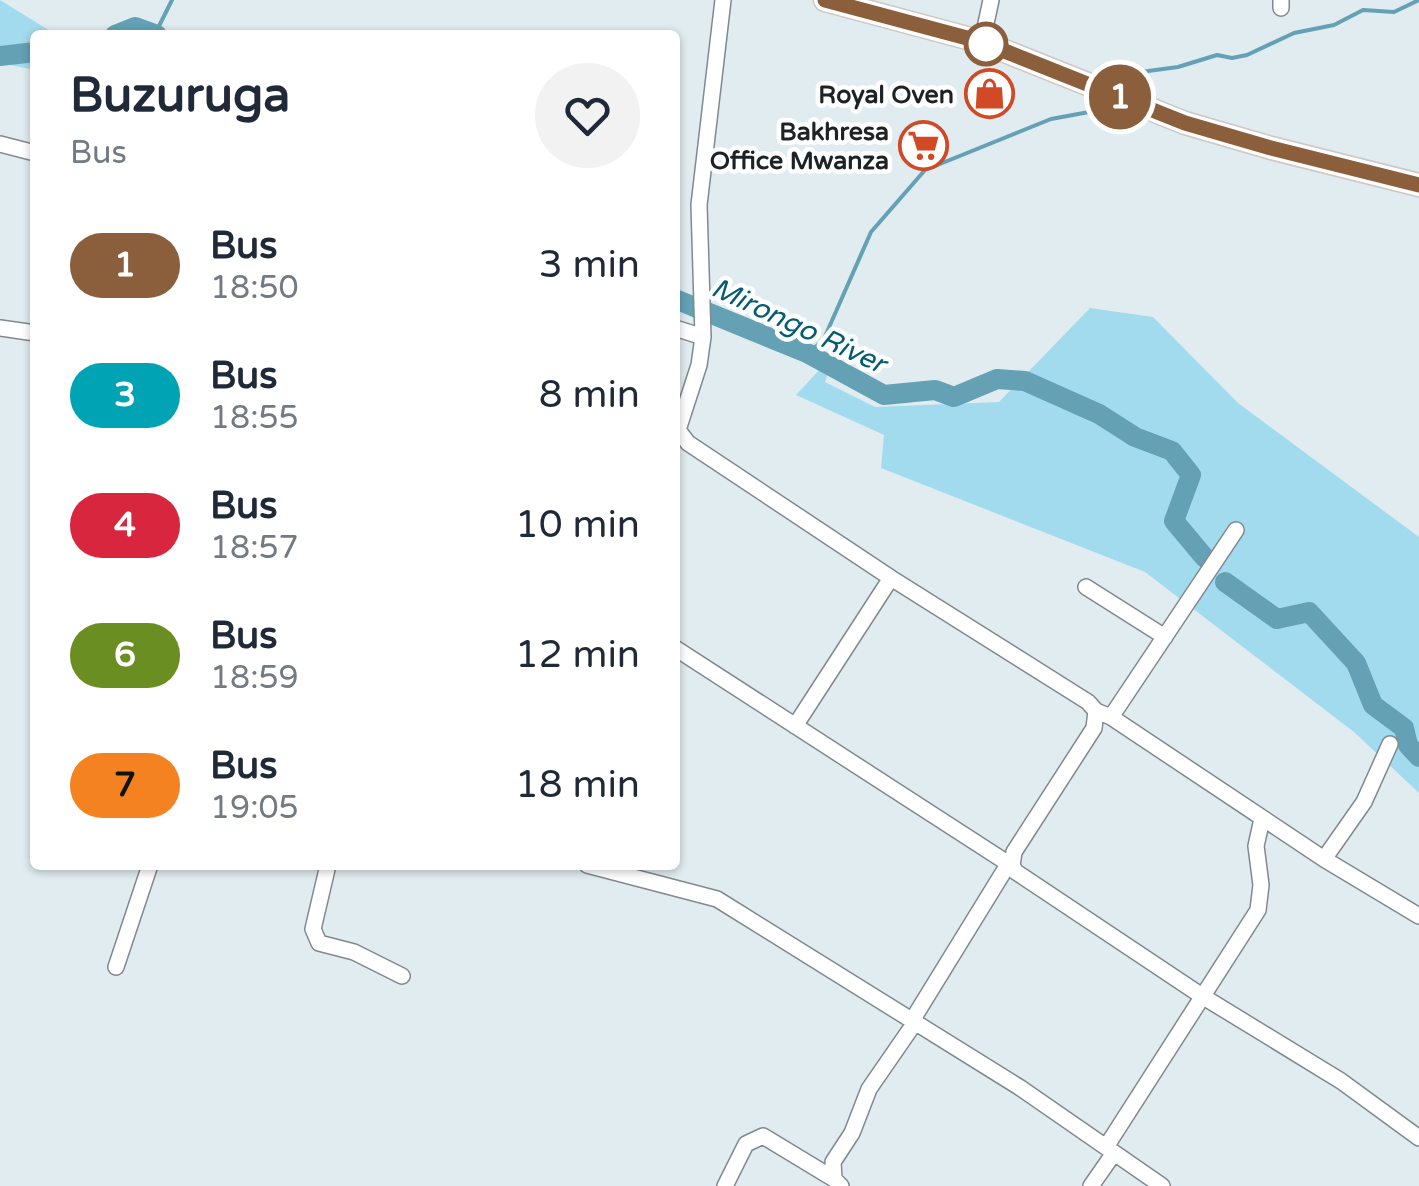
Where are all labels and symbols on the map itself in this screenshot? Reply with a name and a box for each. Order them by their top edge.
unlabelled marker [965,23,1007,65]
line badge: 1 [1088,64,1152,130]
shop icon: Royal Oven [963,68,1015,120]
place label: Royal Oven [818,80,954,110]
place label: Bakhresa Office Mwanza [710,117,889,176]
supermarket icon: Bakhresa Office Mwanza [898,119,950,171]
water label: Mirongo River [706,271,894,382]

